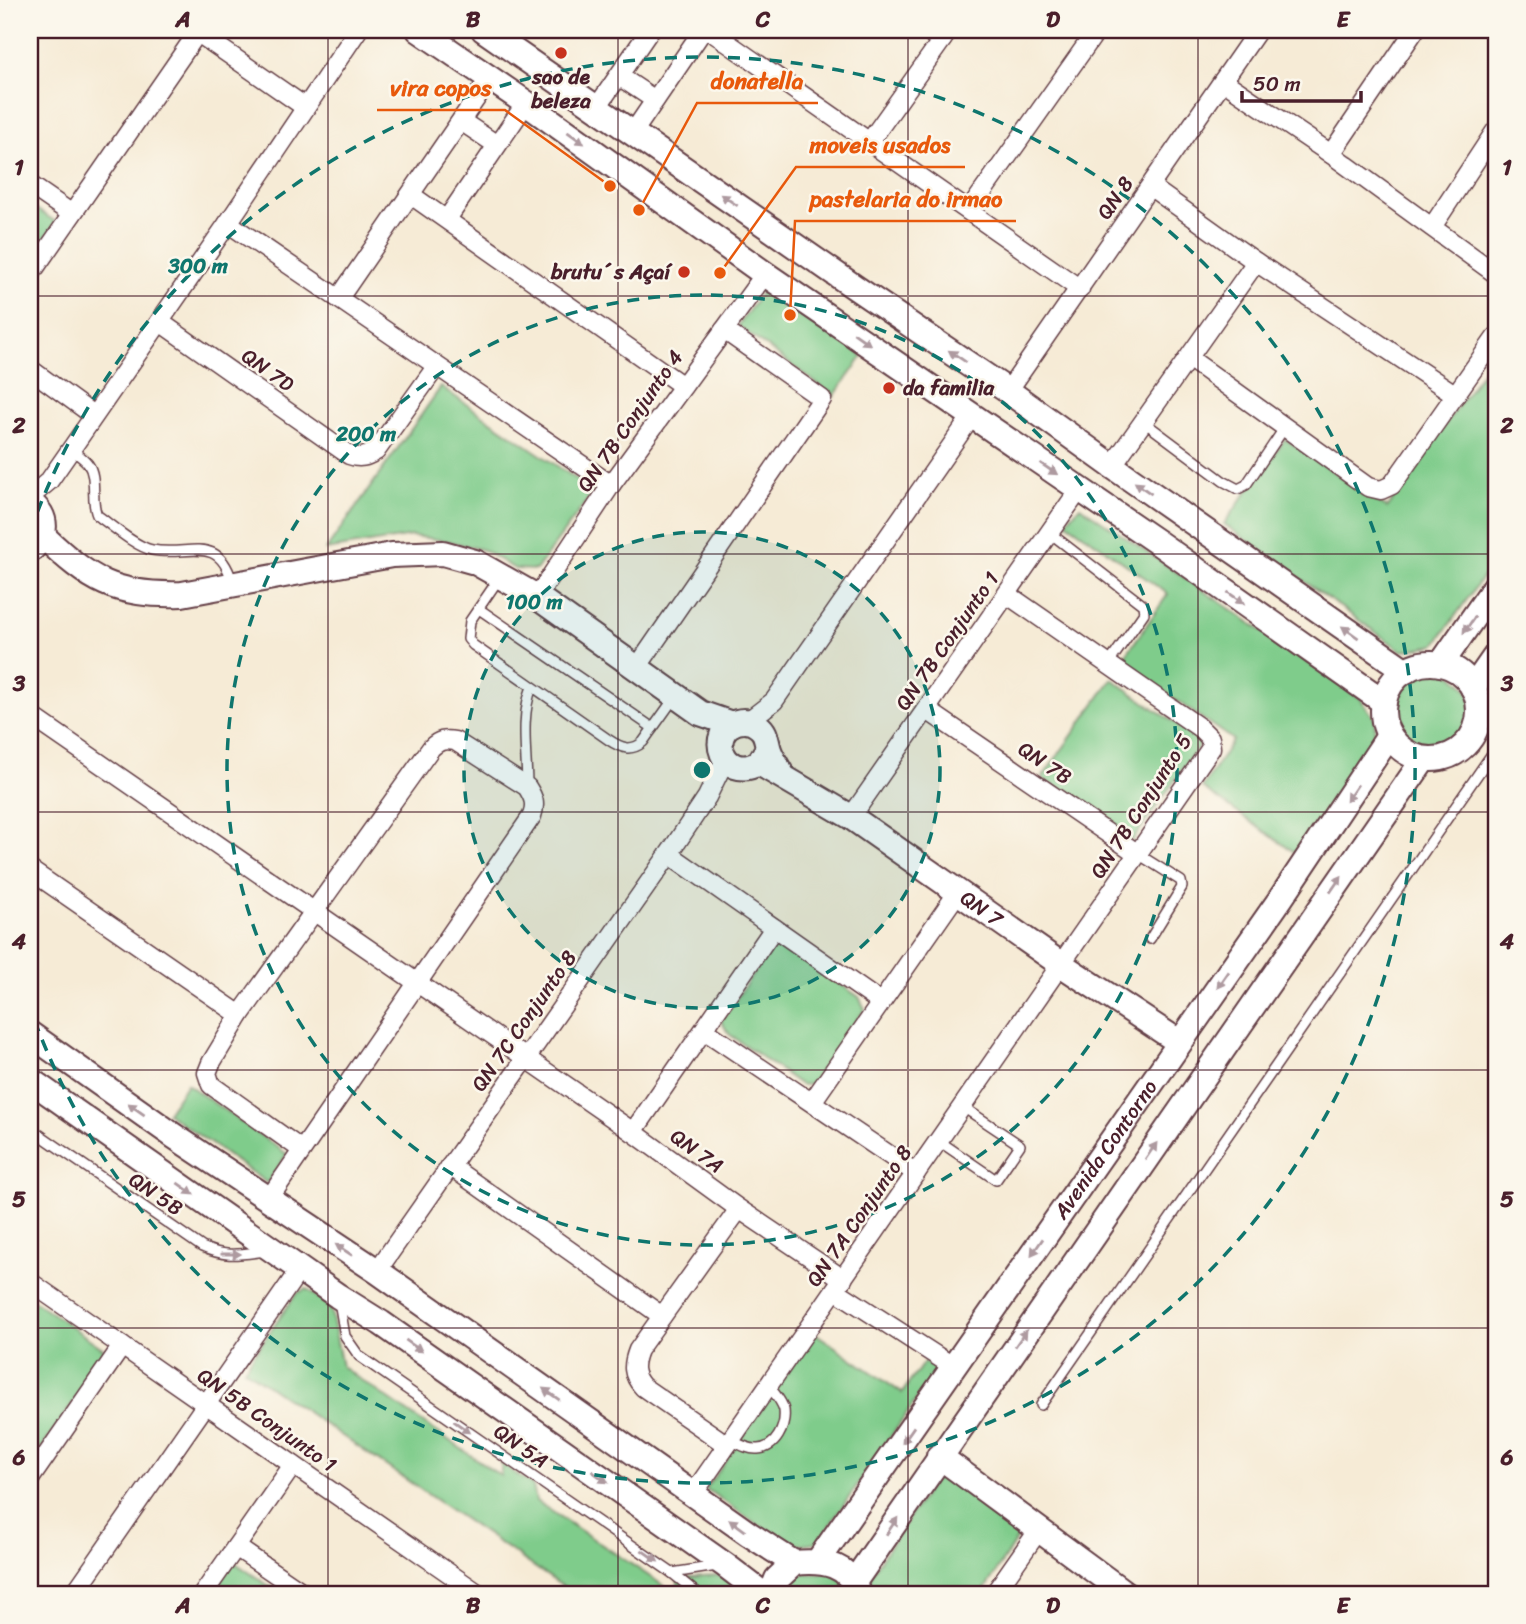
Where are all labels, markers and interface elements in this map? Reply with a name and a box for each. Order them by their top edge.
text: A [174,0,191,40]
text: B [466,0,481,40]
text: C [755,0,771,40]
text: D [1046,0,1061,40]
text: E [1337,0,1352,40]
marker: sao de beleza [553,45,569,61]
place label: sao de beleza [530,58,591,120]
callout: donatella [697,59,818,103]
scale bar [1242,60,1362,104]
text: donatella [711,61,804,102]
text: 50 m [1253,65,1301,103]
callout: vira copos [377,66,505,110]
text: vira copos [390,68,492,109]
callout: moveis usados [796,123,965,167]
text: moveis usados [808,125,951,166]
one-way arrow [567,131,585,145]
text: 1 [14,147,24,188]
text: 1 [1502,147,1512,188]
street label: QN 8 [1086,168,1144,228]
callout: pastelaria do irmao [795,177,1016,221]
text: pastelaria do irmao [808,179,1003,220]
one-way arrow [720,193,738,207]
text: 300 m [167,247,229,285]
place label: brutu´s Açaí [550,253,673,291]
marker: brutu´s Açaí [676,264,692,280]
one-way arrow [853,332,871,346]
street label: QN 7D [233,338,303,403]
street label: QN 7B Conjunto 4 [566,342,694,500]
one-way arrow [948,349,966,363]
place label: da familia [903,369,995,407]
marker: da familia [881,380,897,396]
text: 2 [11,405,26,446]
text: 2 [1499,405,1514,446]
text: 200 m [335,415,397,453]
one-way arrow [1040,462,1058,476]
one-way arrow [1134,481,1152,495]
street label: QN 7B Conjunto 1 [885,563,1009,719]
text: 100 m [505,583,563,621]
one-way arrow [1227,591,1246,604]
one-way arrow [1462,616,1476,634]
one-way arrow [1341,625,1359,639]
text: 3 [12,663,26,704]
text: 3 [1500,663,1514,704]
street label: QN 7B Conjunto 5 [1080,725,1203,886]
street label: QN 7B [1010,731,1080,795]
centre of rings [690,758,714,782]
one-way arrow [1345,783,1358,803]
one-way arrow [1329,875,1343,893]
street label: QN 7 [952,880,1013,938]
text: 4 [11,921,27,962]
text: 4 [1499,921,1515,962]
street label: QN 7C Conjunto 8 [461,942,587,1100]
one-way arrow [1216,971,1230,989]
street label: Avenida Contorno [1042,1071,1168,1228]
one-way arrow [127,1102,145,1116]
street label: QN 7A [662,1118,732,1184]
street label: QN 7A Conjunto 8 [796,1137,923,1295]
one-way arrow [1144,1142,1158,1160]
street label: QN 5B [120,1161,192,1227]
text: 5 [12,1179,26,1220]
text: 5 [1500,1179,1514,1220]
one-way arrow [177,1182,195,1196]
one-way arrow [1030,1238,1044,1256]
one-way arrow [335,1244,354,1257]
one-way arrow [220,1248,242,1260]
one-way arrow [1014,1329,1028,1347]
one-way arrow [405,1339,423,1353]
street label: QN 5B Conjunto 1 [189,1357,345,1483]
one-way arrow [542,1387,560,1401]
street label: QN 5A [485,1413,557,1479]
one-way arrow [453,1420,471,1434]
one-way arrow [901,1426,915,1444]
text: 6 [11,1437,26,1478]
text: 6 [1499,1437,1514,1478]
one-way arrow [591,1470,609,1484]
one-way arrow [885,1516,898,1535]
one-way arrow [728,1518,746,1532]
one-way arrow [641,1549,659,1563]
text: A [174,1585,191,1624]
text: B [466,1585,481,1624]
text: C [755,1585,771,1624]
text: D [1046,1585,1061,1624]
text: E [1337,1585,1352,1624]

